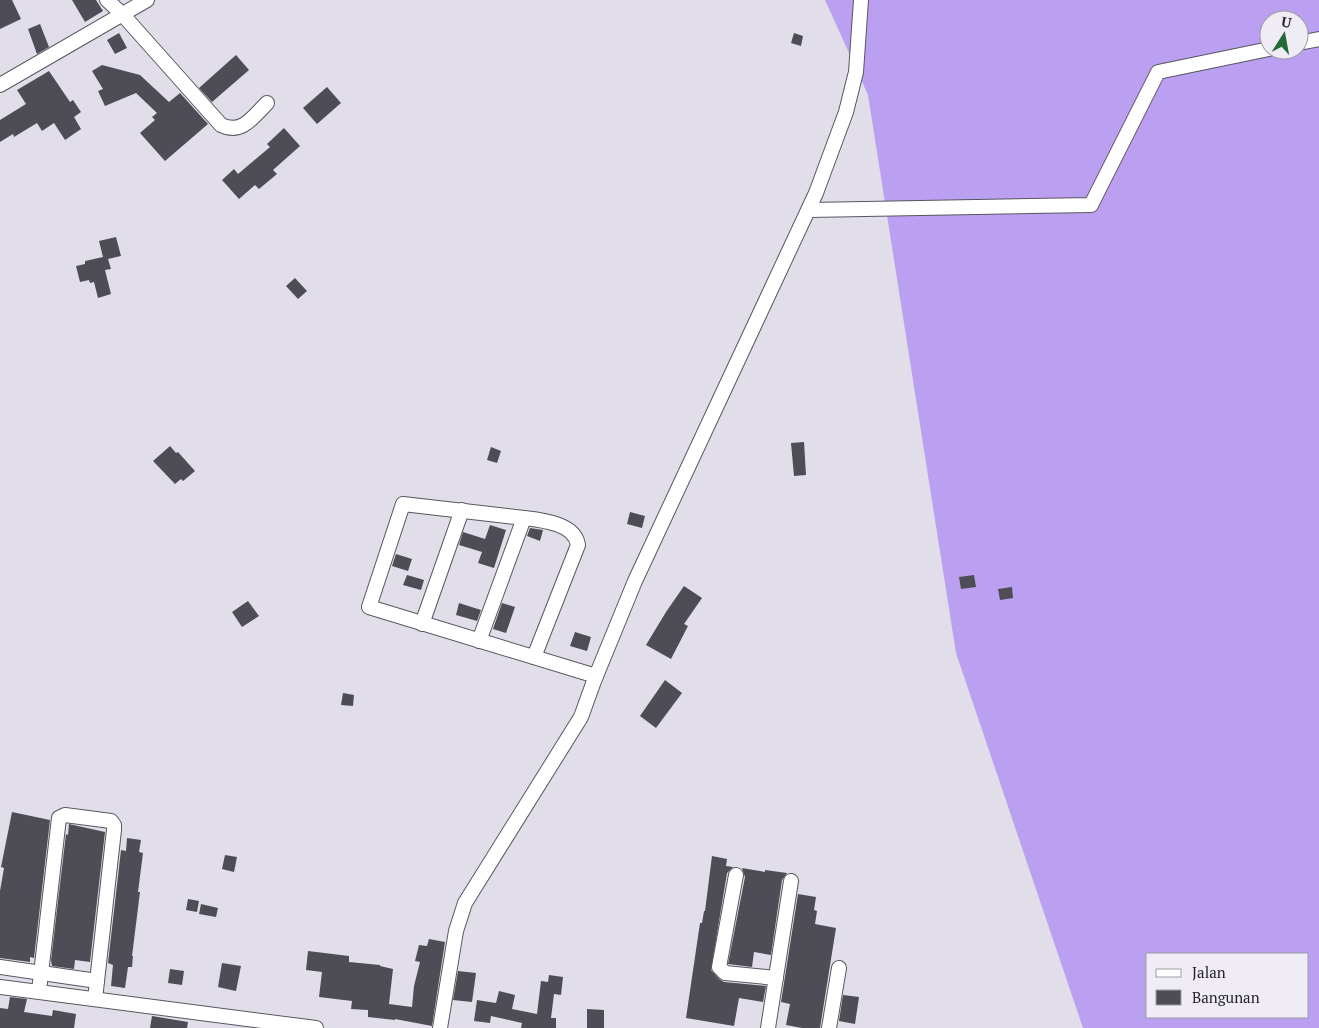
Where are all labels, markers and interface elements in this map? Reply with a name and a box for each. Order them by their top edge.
north arrow [1259,10,1309,60]
text: U [1280,11,1293,32]
legend [1146,953,1309,1018]
text: Jalan [1192,962,1226,982]
text: Bangunan [1192,987,1260,1007]

